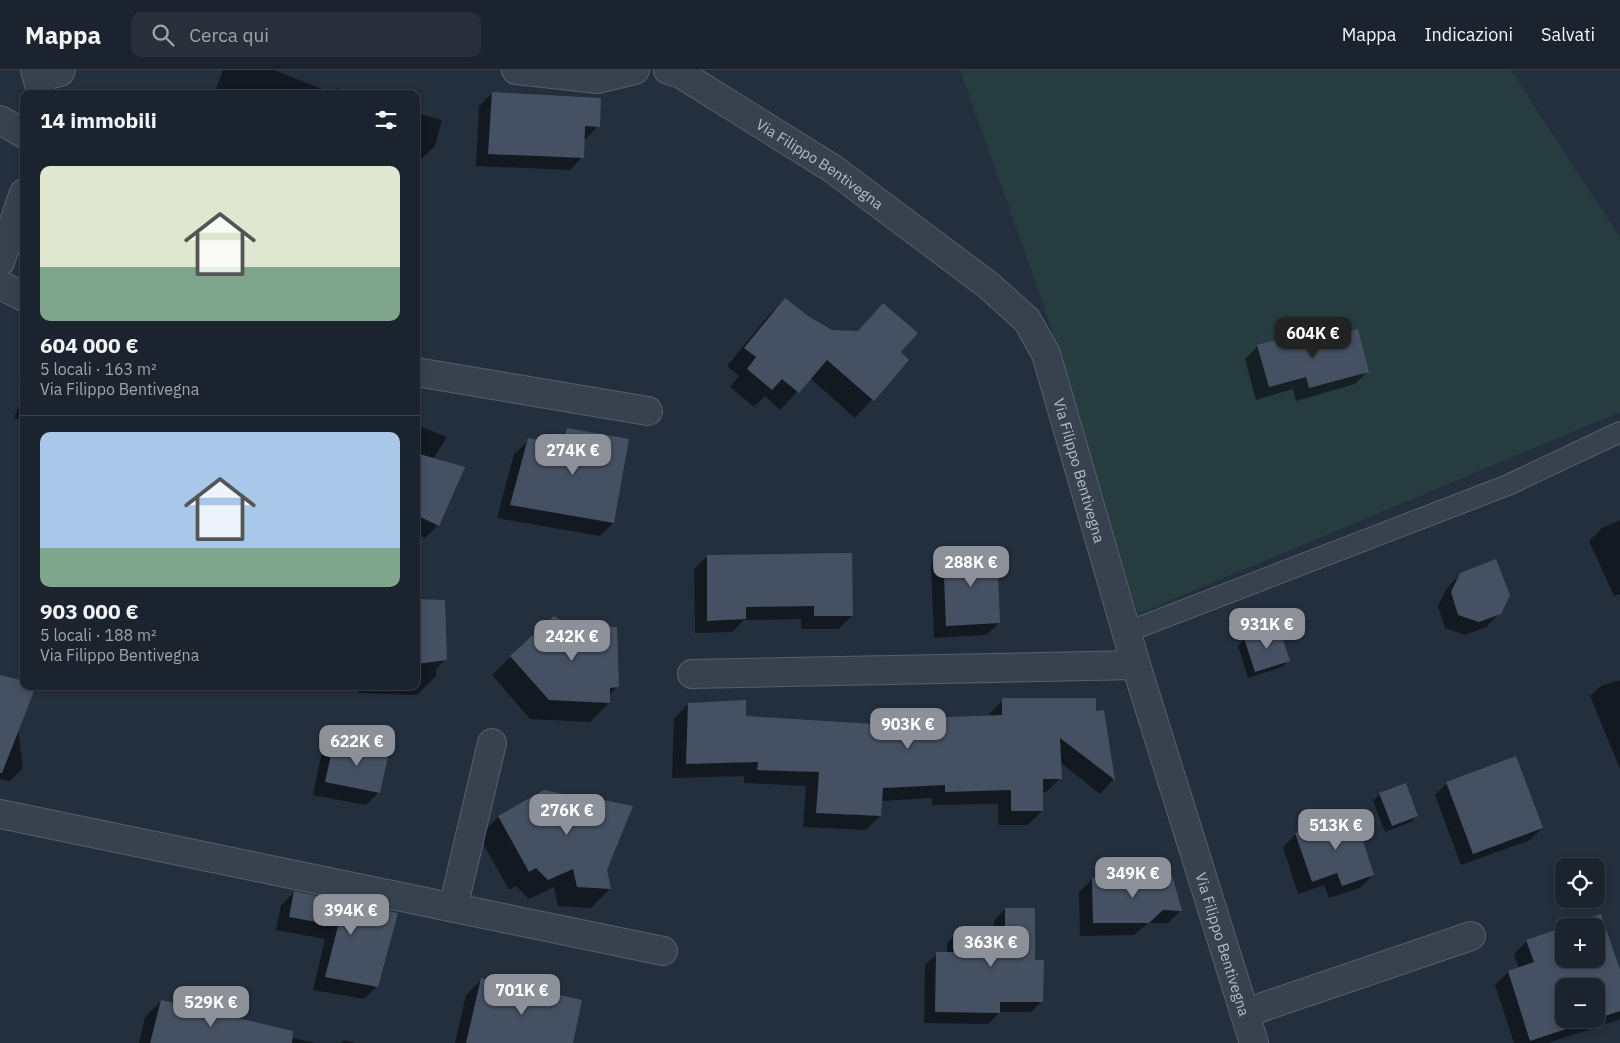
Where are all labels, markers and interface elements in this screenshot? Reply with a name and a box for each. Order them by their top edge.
search box [131,12,481,57]
text: Mappa [25,19,101,51]
icon: search [149,21,177,49]
text: Cerca qui [189,23,269,47]
text: Mappa [1342,23,1396,46]
text: Indicazioni [1424,23,1513,46]
text: Salvati [1541,23,1595,46]
text: 14 immobili [40,106,157,134]
icon: filters [372,106,400,134]
street label: Via Filippo Bentivegna [753,114,887,213]
icon: home [175,199,265,289]
pin: 604K € [1272,316,1354,359]
text: 604K € [1286,323,1340,343]
text: 604 000 € [40,331,139,359]
text: 5 locali · 163 m² [40,359,156,379]
text: Via Filippo Bentivegna [40,379,199,399]
street label: Via Filippo Bentivegna [1050,396,1110,545]
pin: 274K € [532,434,614,476]
text: 274K € [546,440,600,460]
icon: home [175,464,265,554]
pin: 288K € [930,546,1012,588]
text: 288K € [944,552,998,572]
text: 903 000 € [40,597,139,625]
pin: 931K € [1226,608,1308,650]
text: 931K € [1240,614,1294,634]
pin: 242K € [531,620,613,662]
text: 5 locali · 188 m² [40,625,156,645]
text: 242K € [545,626,599,646]
text: Via Filippo Bentivegna [40,645,199,665]
pin: 903K € [867,708,949,750]
text: 903K € [881,714,935,734]
pin: 622K € [316,724,398,767]
text: 622K € [330,731,384,751]
pin: 276K € [526,794,608,836]
text: 276K € [540,800,594,820]
pin: 513K € [1295,808,1377,851]
text: 513K € [1309,815,1363,835]
pin: 349K € [1092,856,1174,899]
map controls [1555,858,1605,1028]
button: locate [1555,858,1605,908]
text: 349K € [1106,863,1160,883]
street label: Via Filippo Bentivegna [1192,870,1254,1018]
pin: 394K € [310,894,392,936]
text: 394K € [324,900,378,920]
button: + [1555,918,1605,968]
pin: 363K € [950,926,1032,968]
text: 363K € [964,932,1018,952]
pin: 701K € [481,974,563,1016]
button: − [1555,978,1605,1028]
text: 701K € [495,980,549,1000]
pin: 529K € [170,986,252,1028]
text: 529K € [184,992,238,1012]

